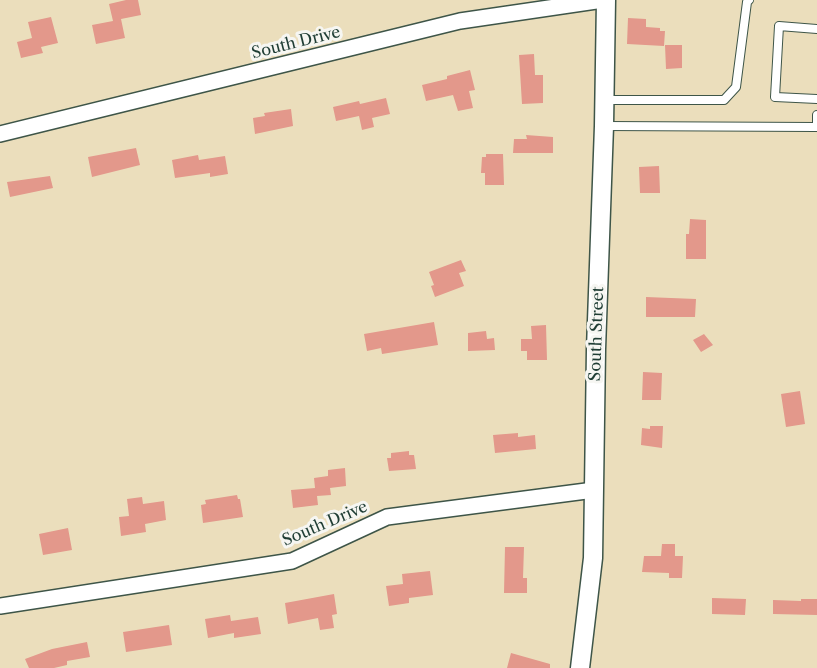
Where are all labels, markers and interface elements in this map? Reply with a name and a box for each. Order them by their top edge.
street label: South Drive [250,23,342,63]
street label: South Street [586,286,608,382]
street label: South Drive [279,497,371,551]

